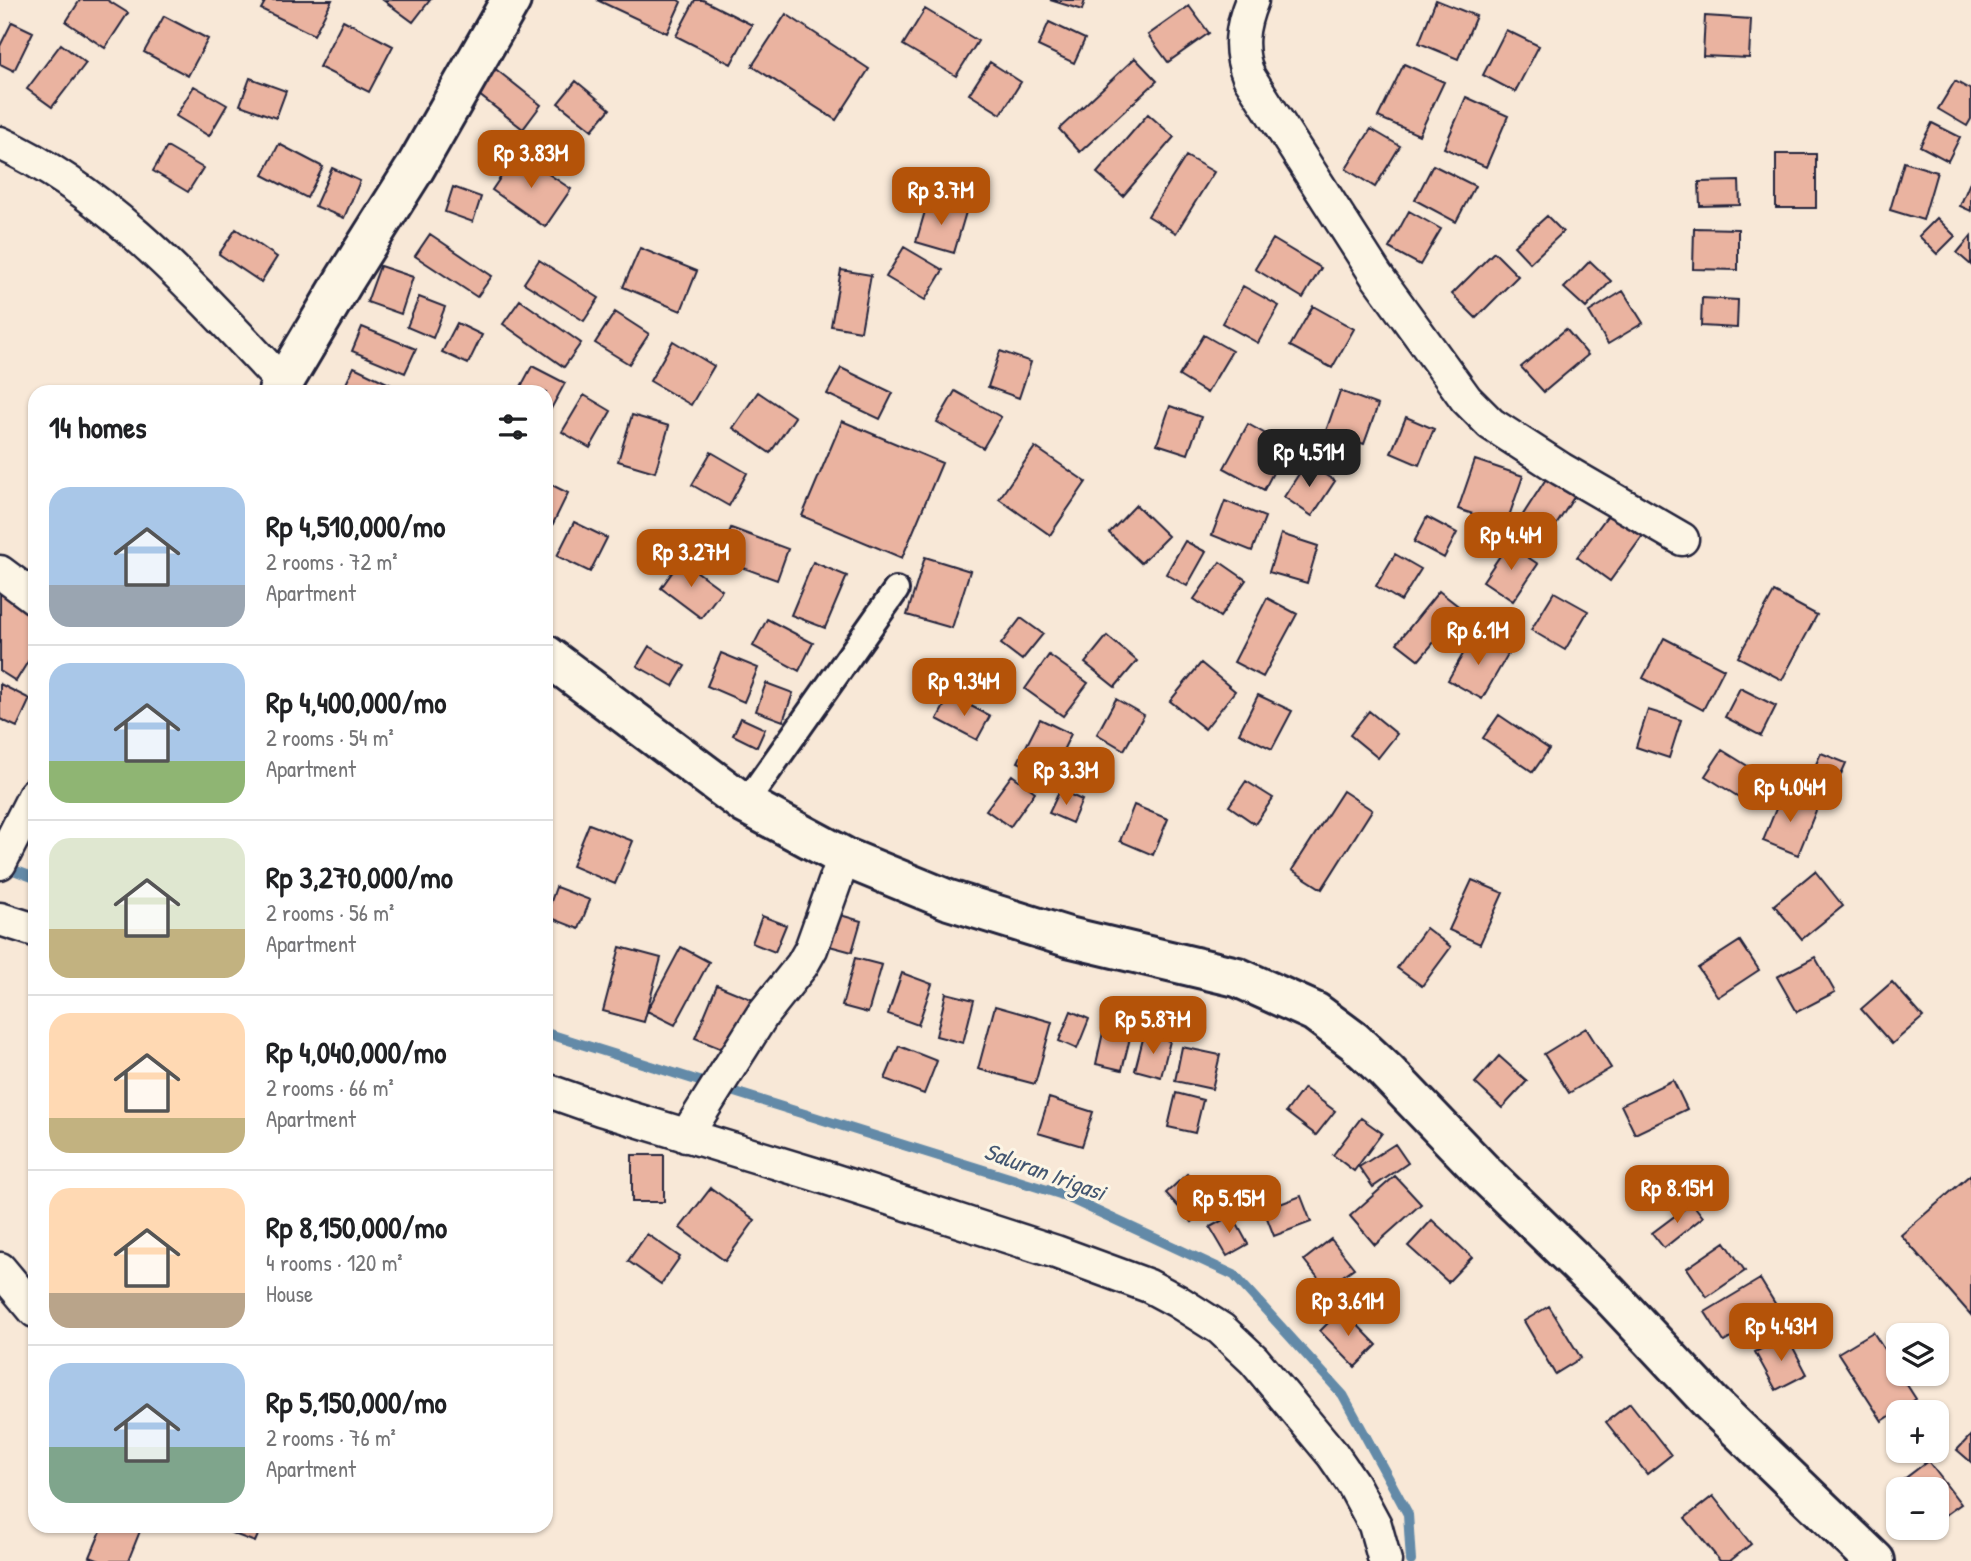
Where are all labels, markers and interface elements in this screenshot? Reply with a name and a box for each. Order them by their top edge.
pin: Rp 3.83M [459,130,603,190]
text: Rp 3.83M [494,137,568,168]
pin: Rp 3.7M [876,168,1006,227]
text: Rp 3.7M [908,174,974,205]
text: 14 homes [49,407,147,447]
icon: filters [494,408,532,446]
pin: Rp 4.51M [1237,430,1381,489]
text: Rp 4.51M [1274,436,1344,467]
text: Rp 4,510,000/mo [266,506,445,546]
pin: Rp 4.4M [1446,512,1576,572]
icon: home [105,515,189,599]
text: Rp 4.4M [1480,519,1542,550]
pin: Rp 3.27M [619,530,763,589]
text: Rp 3.27M [653,536,729,567]
text: 2 rooms · 72 m² [266,546,398,577]
text: Apartment [266,577,356,608]
pin: Rp 6.1M [1413,608,1543,667]
text: Rp 6.1M [1447,614,1509,645]
pin: Rp 9.34M [892,658,1036,718]
text: Rp 9.34M [928,665,1000,696]
text: Rp 4,400,000/mo [266,682,446,722]
icon: home [105,691,189,775]
text: 2 rooms · 54 m² [266,722,394,753]
pin: Rp 3.3M [1001,748,1131,807]
text: Apartment [266,753,356,784]
text: Rp 3.3M [1034,754,1098,785]
pin: Rp 4.04M [1718,764,1862,824]
text: Rp 4.04M [1754,771,1826,802]
text: Rp 3,270,000/mo [266,857,453,897]
icon: home [105,866,189,950]
text: 2 rooms · 56 m² [266,897,394,928]
text: Apartment [266,928,356,959]
pin: Rp 5.87M [1081,996,1225,1056]
text: Rp 5.87M [1115,1003,1191,1034]
text: Rp 4,040,000/mo [266,1032,446,1072]
icon: home [105,1041,189,1125]
text: 2 rooms · 66 m² [266,1072,394,1103]
text: Apartment [266,1103,356,1134]
water label: Saluran Irigasi [980,1134,1112,1209]
pin: Rp 8.15M [1605,1166,1749,1225]
text: Rp 8.15M [1641,1172,1713,1203]
pin: Rp 5.15M [1157,1176,1301,1235]
text: Rp 5.15M [1193,1182,1265,1213]
text: Rp 8,150,000/mo [266,1207,447,1247]
icon: home [105,1216,189,1300]
text: 4 rooms · 120 m² [266,1247,403,1278]
text: House [266,1278,313,1309]
pin: Rp 3.61M [1276,1278,1420,1338]
text: Rp 3.61M [1312,1285,1384,1316]
pin: Rp 4.43M [1709,1304,1853,1363]
text: Rp 4.43M [1745,1310,1817,1341]
map controls [1886,1323,1949,1540]
button: layers [1886,1323,1949,1386]
text: Rp 5,150,000/mo [266,1382,447,1422]
icon: home [105,1391,189,1475]
button: + [1886,1400,1949,1463]
text: 2 rooms · 76 m² [266,1422,396,1453]
text: Apartment [266,1453,356,1484]
button: − [1886,1477,1949,1540]

